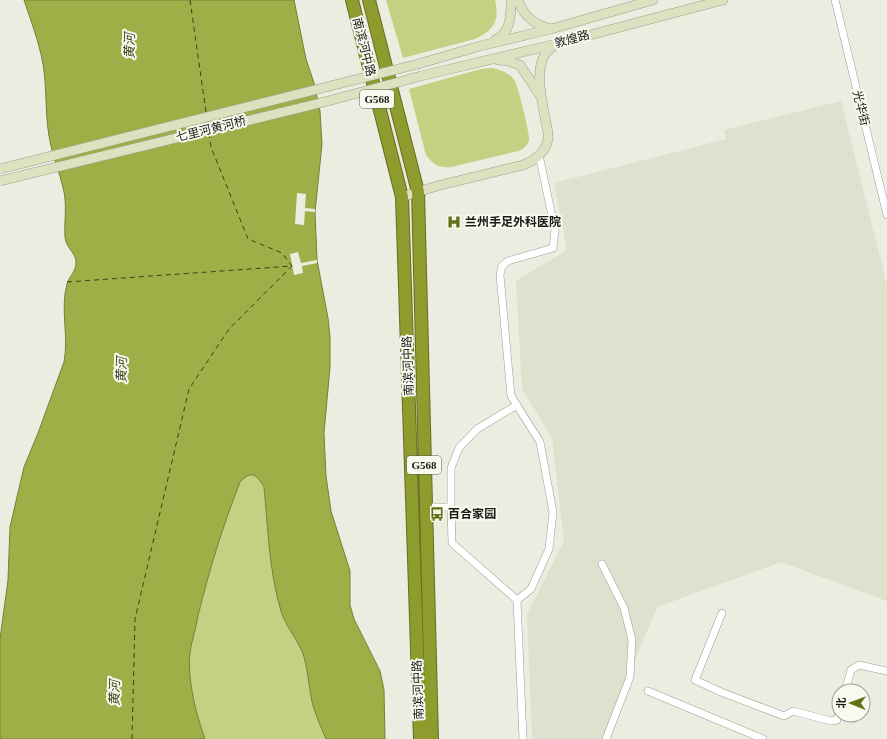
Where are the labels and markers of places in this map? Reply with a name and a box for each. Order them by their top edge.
hospital icon: 兰州手足外科医院 [446,214,462,230]
place label: 兰州手足外科医院 [465,215,561,229]
bus stop icon: 百合家园 [429,506,445,522]
place label: 百合家园 [448,507,496,521]

